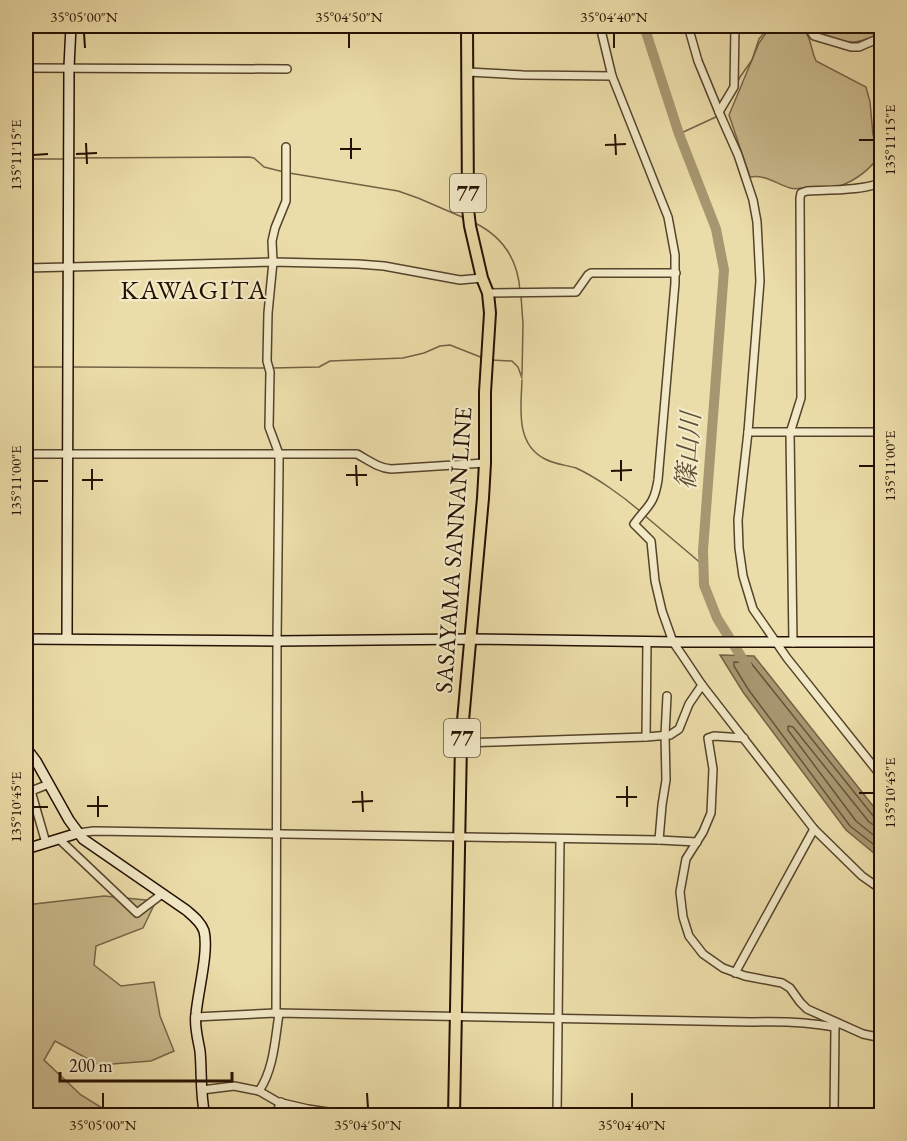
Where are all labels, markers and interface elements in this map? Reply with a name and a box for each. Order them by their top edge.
text: 35°05'00"N [50,7,118,26]
text: 35°04'50"N [315,7,383,26]
text: 35°04'40"N [580,7,648,26]
text: 135°11'15"E [880,104,899,176]
text: 135°11'15"E [6,119,25,191]
road number: 77 [450,174,486,212]
district label: KAWAGITA [120,272,268,307]
street label: SASAYAMA SANNAN LINE [428,406,478,694]
water label: 篠山川 [668,408,708,491]
text: 135°11'00"E [880,430,899,502]
text: 135°11'00"E [6,445,25,517]
road number: 77 [444,719,480,757]
text: 135°10'45"E [880,757,899,829]
text: 135°10'45"E [6,771,25,843]
scale bar [60,1045,232,1083]
text: 200 m [69,1054,113,1077]
text: 35°05'00"N [69,1115,137,1134]
text: 35°04'50"N [334,1115,402,1134]
text: 35°04'40"N [598,1115,666,1134]

